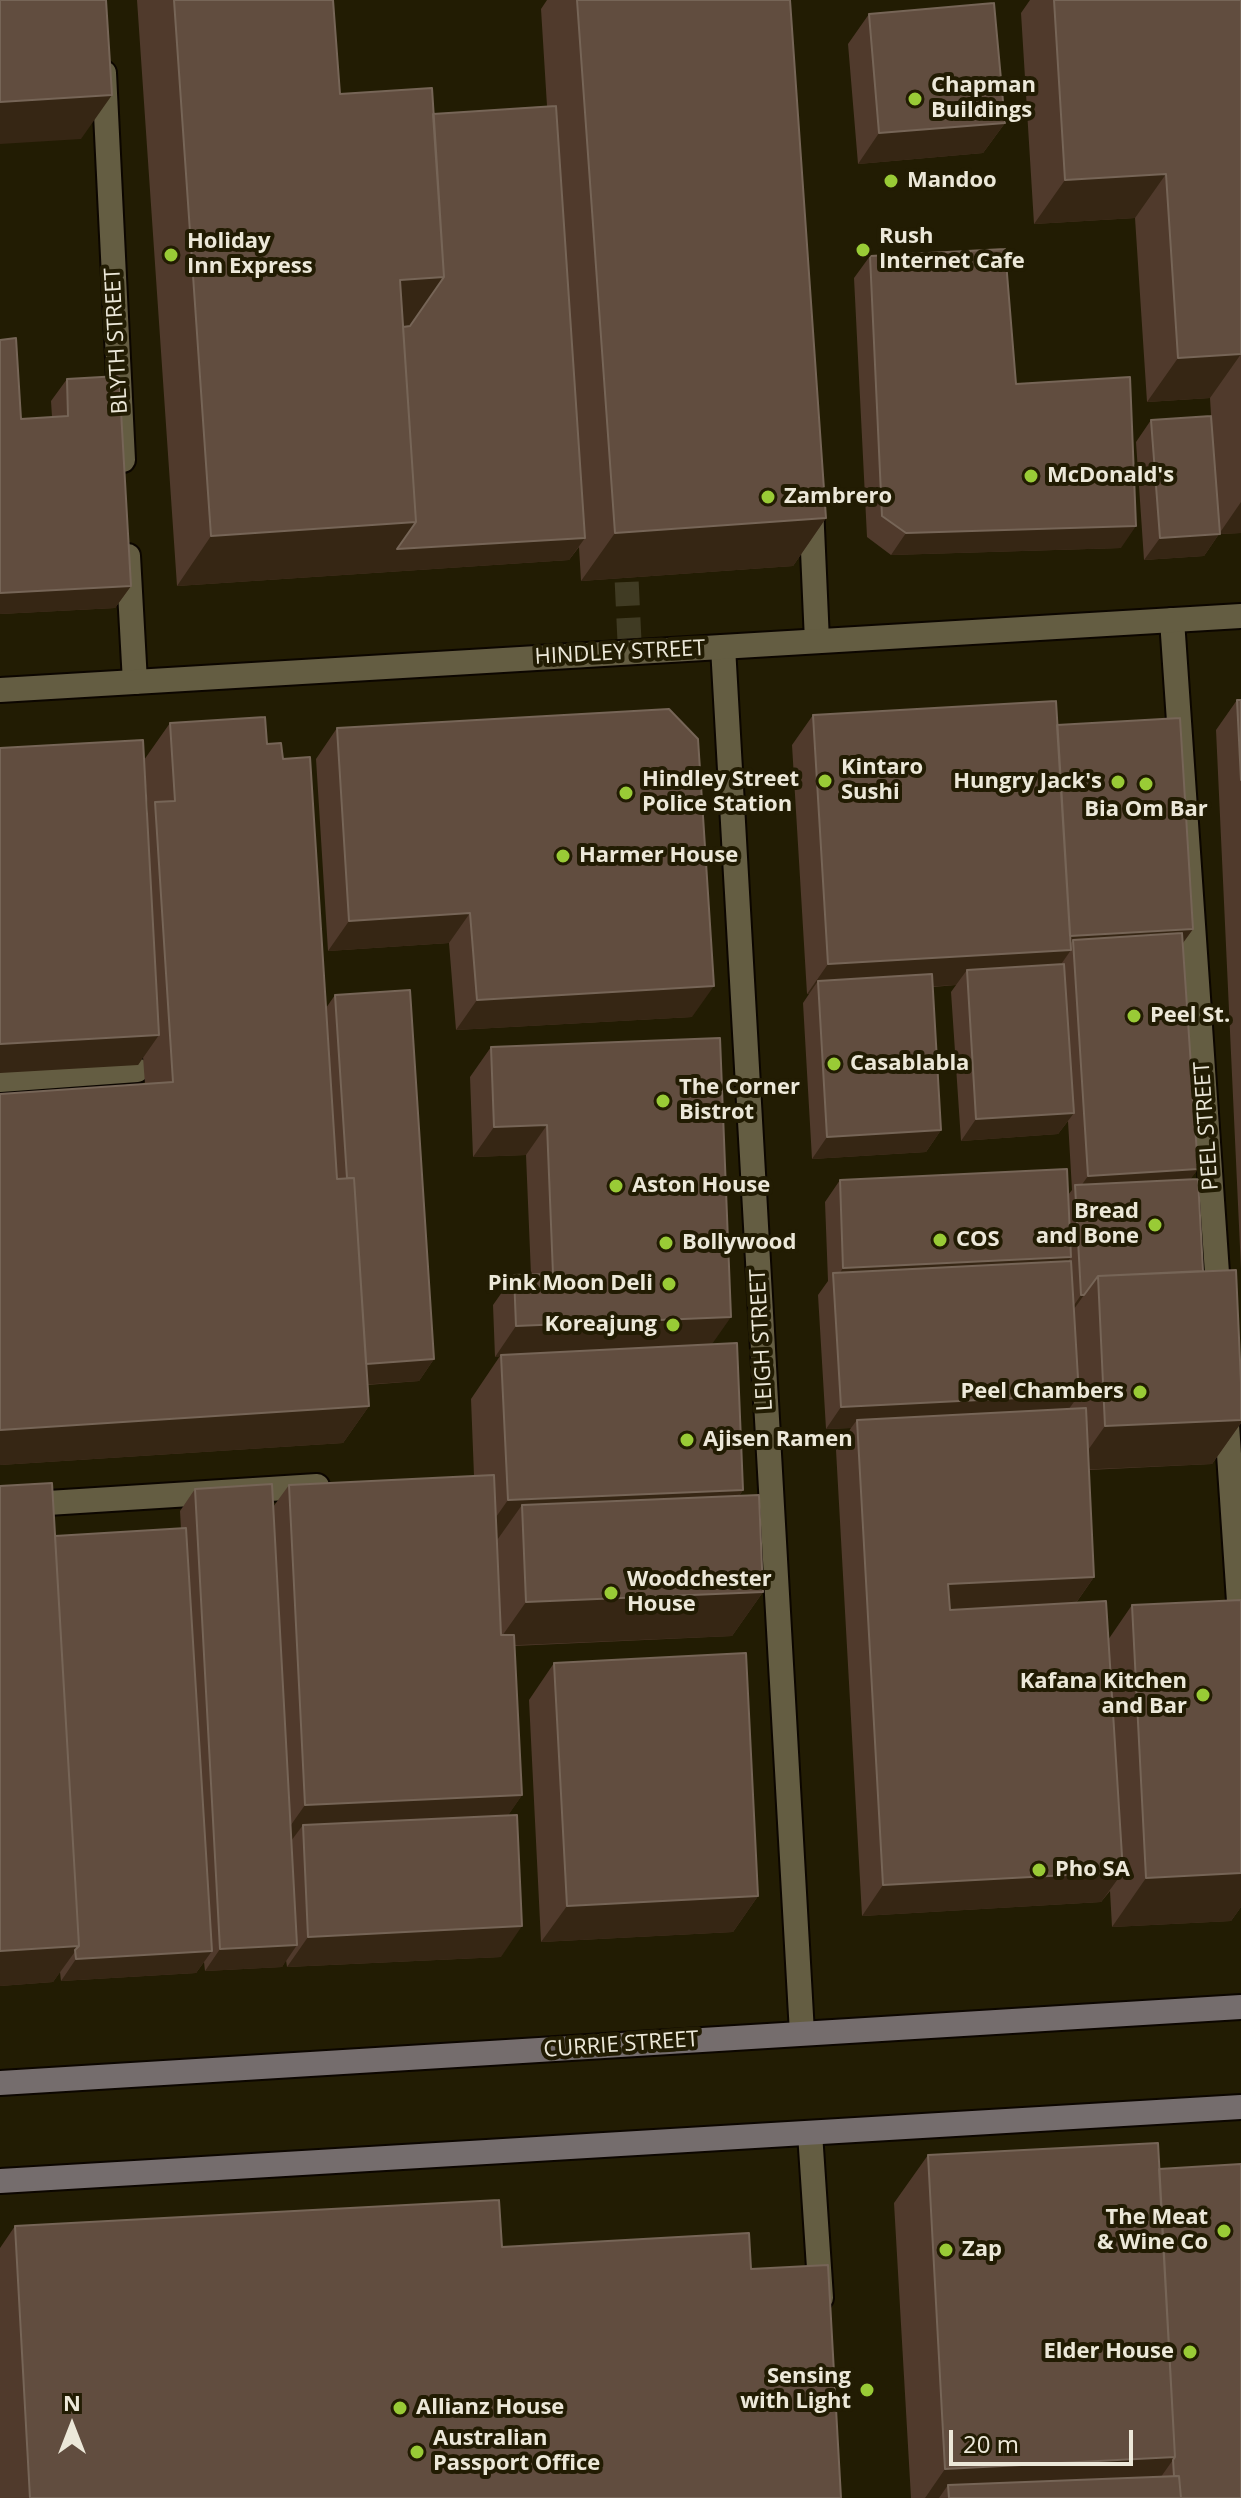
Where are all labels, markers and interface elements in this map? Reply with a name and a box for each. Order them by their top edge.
place label: Chapman Buildings [931,73,1036,124]
marker: Chapman Buildings [906,90,924,108]
place label: Mandoo [907,168,997,194]
marker: Mandoo [882,172,900,190]
place label: Rush Internet Cafe [879,224,1025,276]
place label: Holiday Inn Express [187,229,313,280]
marker: Rush Internet Cafe [854,241,872,259]
marker: Holiday Inn Express [162,246,180,264]
street label: BLYTH STREET [100,267,134,415]
place label: McDonald's [1047,463,1174,489]
marker: McDonald's [1022,467,1040,485]
place label: Zambrero [784,484,892,510]
marker: Zambrero [759,488,777,506]
street label: HINDLEY STREET [534,635,706,671]
place label: Kintaro Sushi [841,755,923,806]
place label: Hindley Street Police Station [642,767,799,818]
place label: Hungry Jack's [953,769,1102,795]
marker: Kintaro Sushi [816,772,834,790]
marker: Hungry Jack's [1109,773,1127,791]
marker: Bia Om Bar [1137,775,1155,793]
marker: Hindley Street Police Station [617,784,635,802]
place label: Bia Om Bar [1084,797,1208,823]
place label: Harmer House [579,843,738,869]
marker: Harmer House [554,847,572,865]
place label: Peel St. [1150,1003,1230,1029]
marker: Peel St. [1125,1007,1143,1025]
place label: Casablabla [850,1051,969,1077]
marker: Casablabla [825,1055,843,1073]
street label: PEEL STREET [1189,1061,1225,1191]
place label: The Corner Bistrot [679,1075,800,1126]
marker: The Corner Bistrot [654,1092,672,1110]
place label: Aston House [632,1173,770,1199]
marker: Aston House [607,1177,625,1195]
place label: Bread and Bone [1036,1199,1139,1250]
marker: Bread and Bone [1146,1216,1164,1234]
place label: COS [956,1227,1000,1253]
place label: Bollywood [682,1230,796,1256]
marker: COS [931,1231,949,1249]
marker: Bollywood [657,1234,675,1252]
street label: LEIGH STREET [745,1268,779,1412]
place label: Pink Moon Deli [488,1271,653,1297]
marker: Pink Moon Deli [660,1275,678,1293]
place label: Koreajung [544,1312,657,1338]
marker: Koreajung [664,1316,682,1334]
place label: Peel Chambers [961,1379,1124,1405]
marker: Peel Chambers [1131,1383,1149,1401]
place label: Ajisen Ramen [703,1427,853,1453]
marker: Ajisen Ramen [678,1431,696,1449]
place label: Woodchester House [627,1567,772,1618]
marker: Woodchester House [602,1584,620,1602]
place label: Kafana Kitchen and Bar [1020,1669,1187,1720]
marker: Kafana Kitchen and Bar [1194,1686,1212,1704]
place label: Pho SA [1055,1857,1130,1883]
marker: Pho SA [1030,1861,1048,1879]
street label: CURRIE STREET [543,2026,699,2064]
place label: The Meat & Wine Co [1097,2205,1208,2256]
marker: The Meat & Wine Co [1215,2222,1233,2240]
place label: Zap [962,2237,1002,2263]
marker: Zap [937,2241,955,2259]
place label: Elder House [1043,2339,1174,2365]
marker: Elder House [1181,2343,1199,2361]
place label: Sensing with Light [740,2364,851,2416]
marker: Sensing with Light [858,2381,876,2399]
north arrow [32,2386,112,2466]
text: N [63,2387,81,2417]
place label: Allianz House [416,2395,564,2421]
marker: Allianz House [391,2399,409,2417]
scale bar [953,2414,1137,2464]
place label: Australian Passport Office [433,2426,600,2478]
text: 20 m [963,2427,1019,2460]
marker: Australian Passport Office [408,2443,426,2461]

